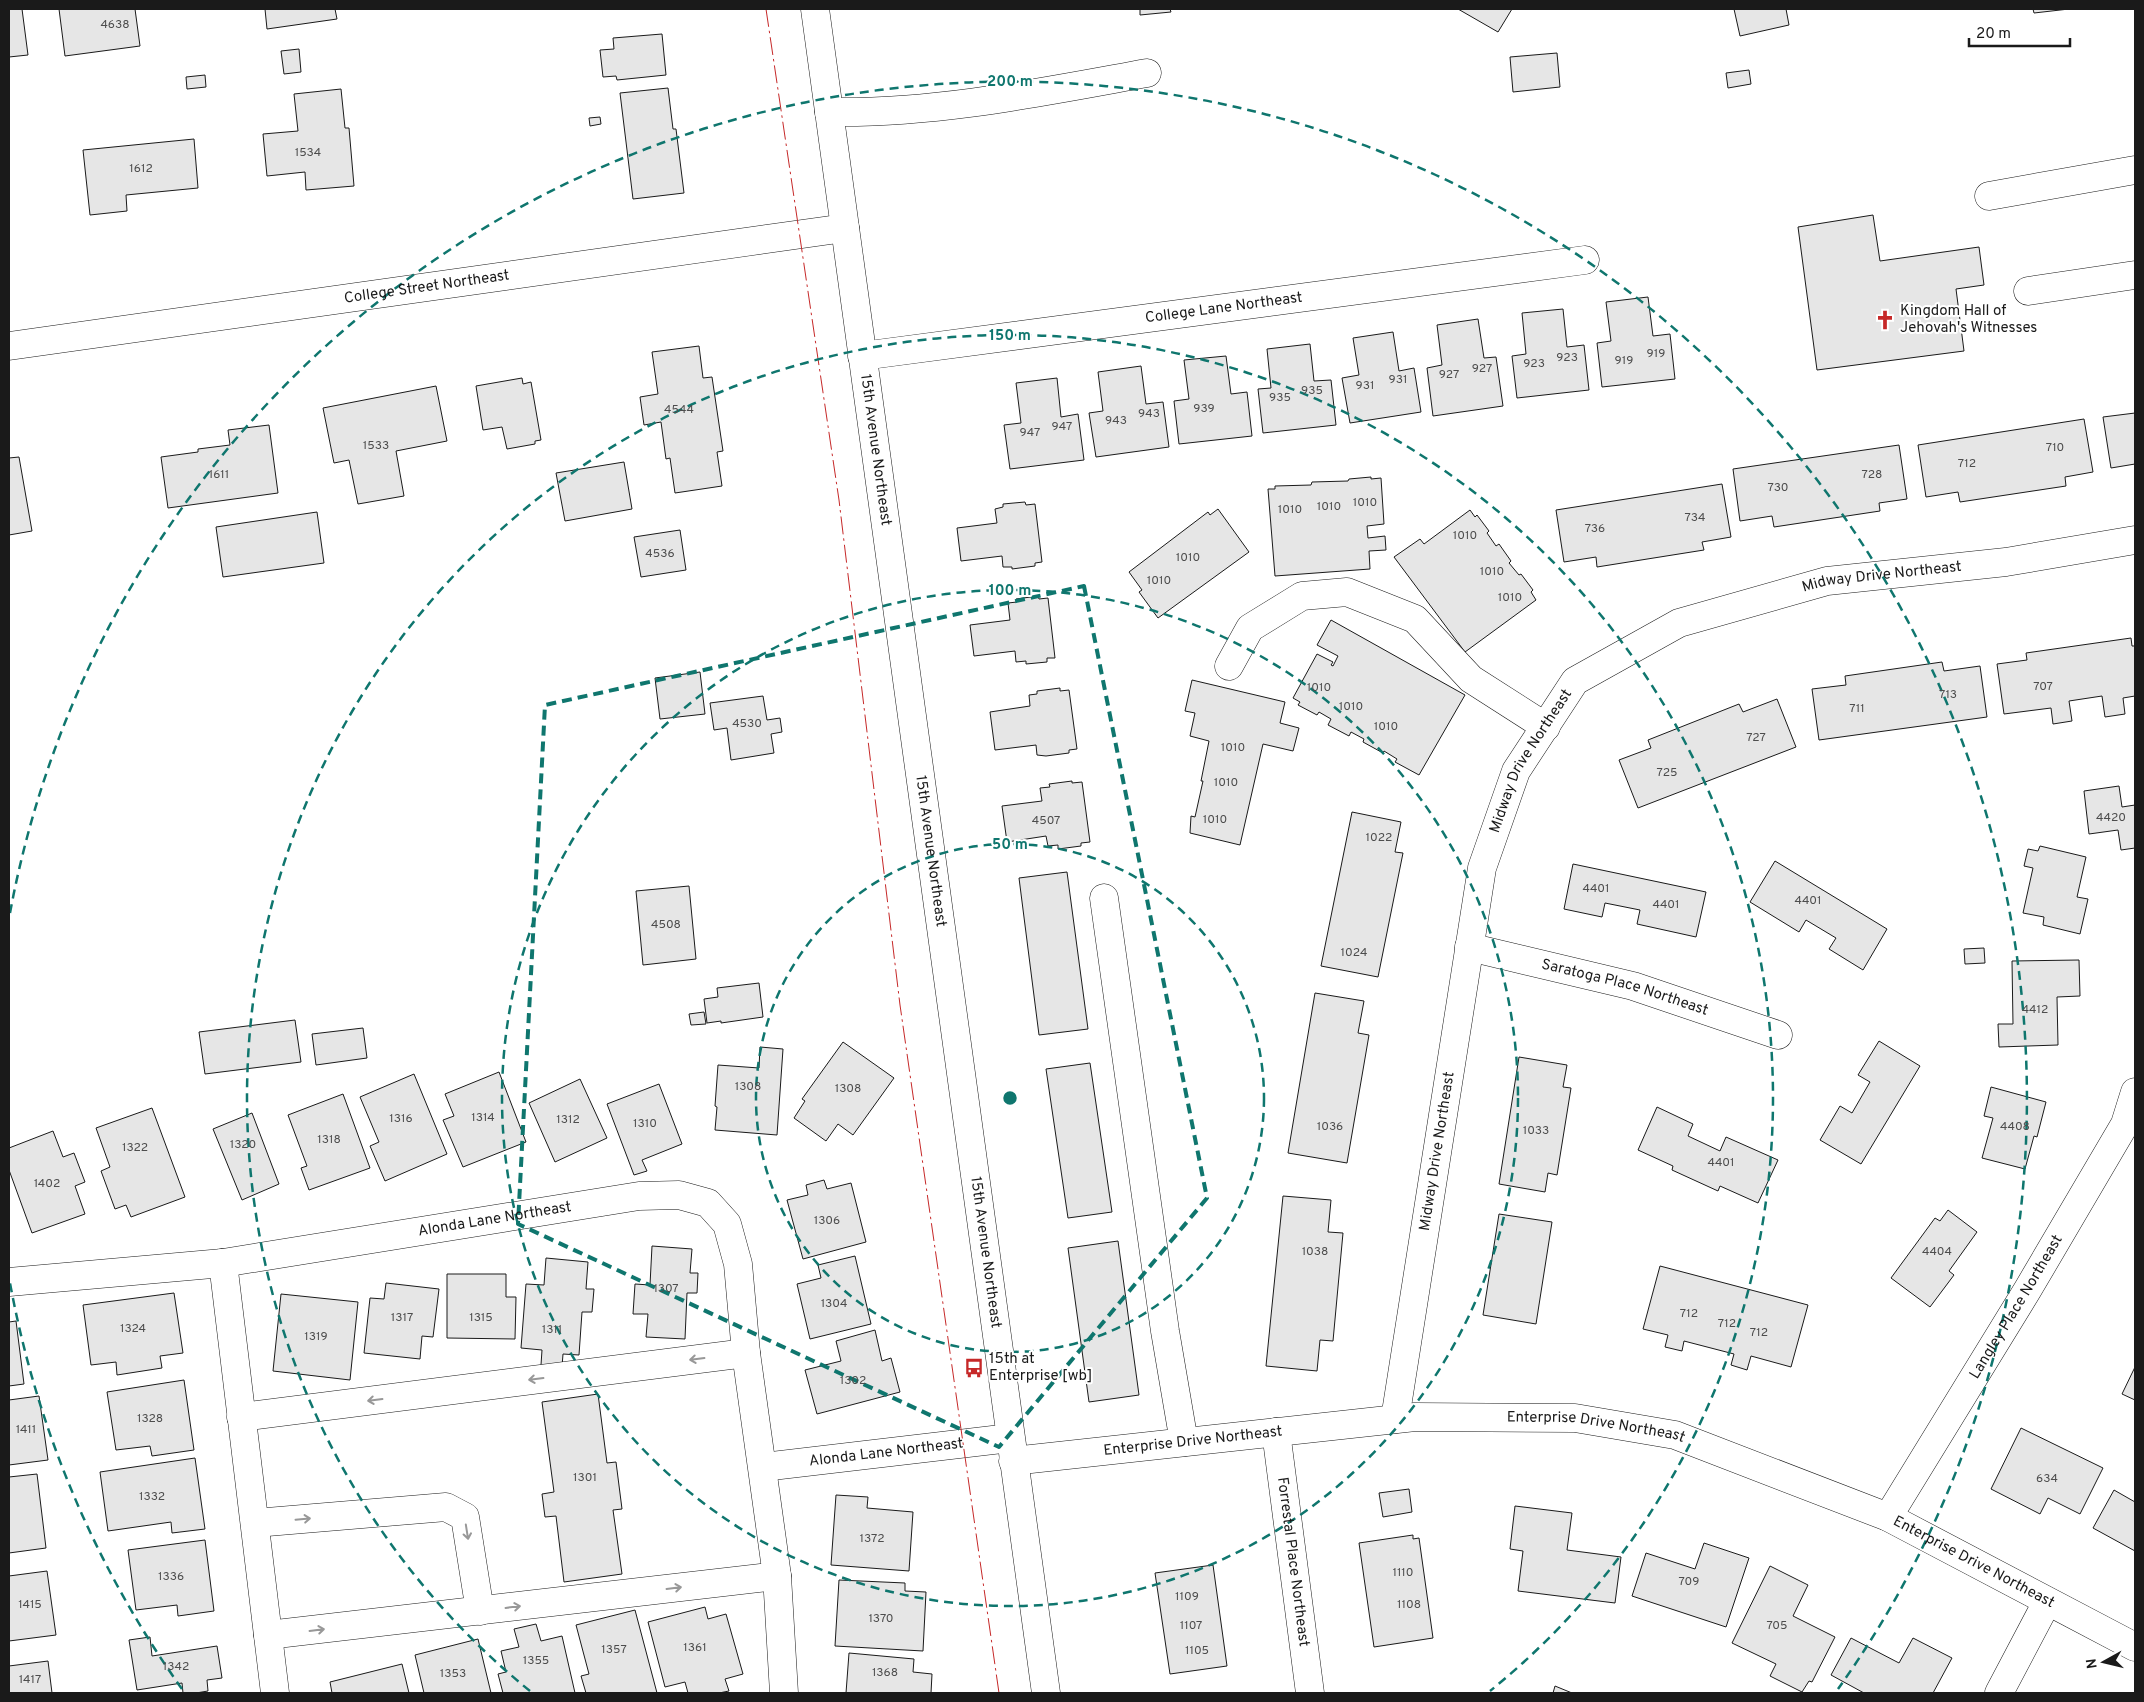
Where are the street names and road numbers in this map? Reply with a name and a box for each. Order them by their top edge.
street label: College Street Northeast [343,266,511,308]
street label: College Lane Northeast [1144,288,1304,328]
street label: 15th Avenue Northeast [856,373,895,527]
street label: Midway Drive Northeast [1800,557,1963,597]
street label: Midway Drive Northeast [1486,686,1576,836]
street label: 15th Avenue Northeast [911,774,950,928]
street label: Saratoga Place Northeast [1539,955,1711,1020]
street label: Midway Drive Northeast [1415,1070,1459,1232]
street label: 15th Avenue Northeast [966,1175,1005,1329]
street label: Alonda Lane Northeast [417,1198,573,1241]
street label: Langley Place Northeast [1965,1232,2067,1383]
street label: Enterprise Drive Northeast [1507,1408,1688,1447]
street label: Enterprise Drive Northeast [1103,1422,1283,1461]
street label: Alonda Lane Northeast [808,1434,964,1471]
street label: Forrestal Place Northeast [1272,1476,1313,1648]
street label: Enterprise Drive Northeast [1890,1512,2058,1612]

